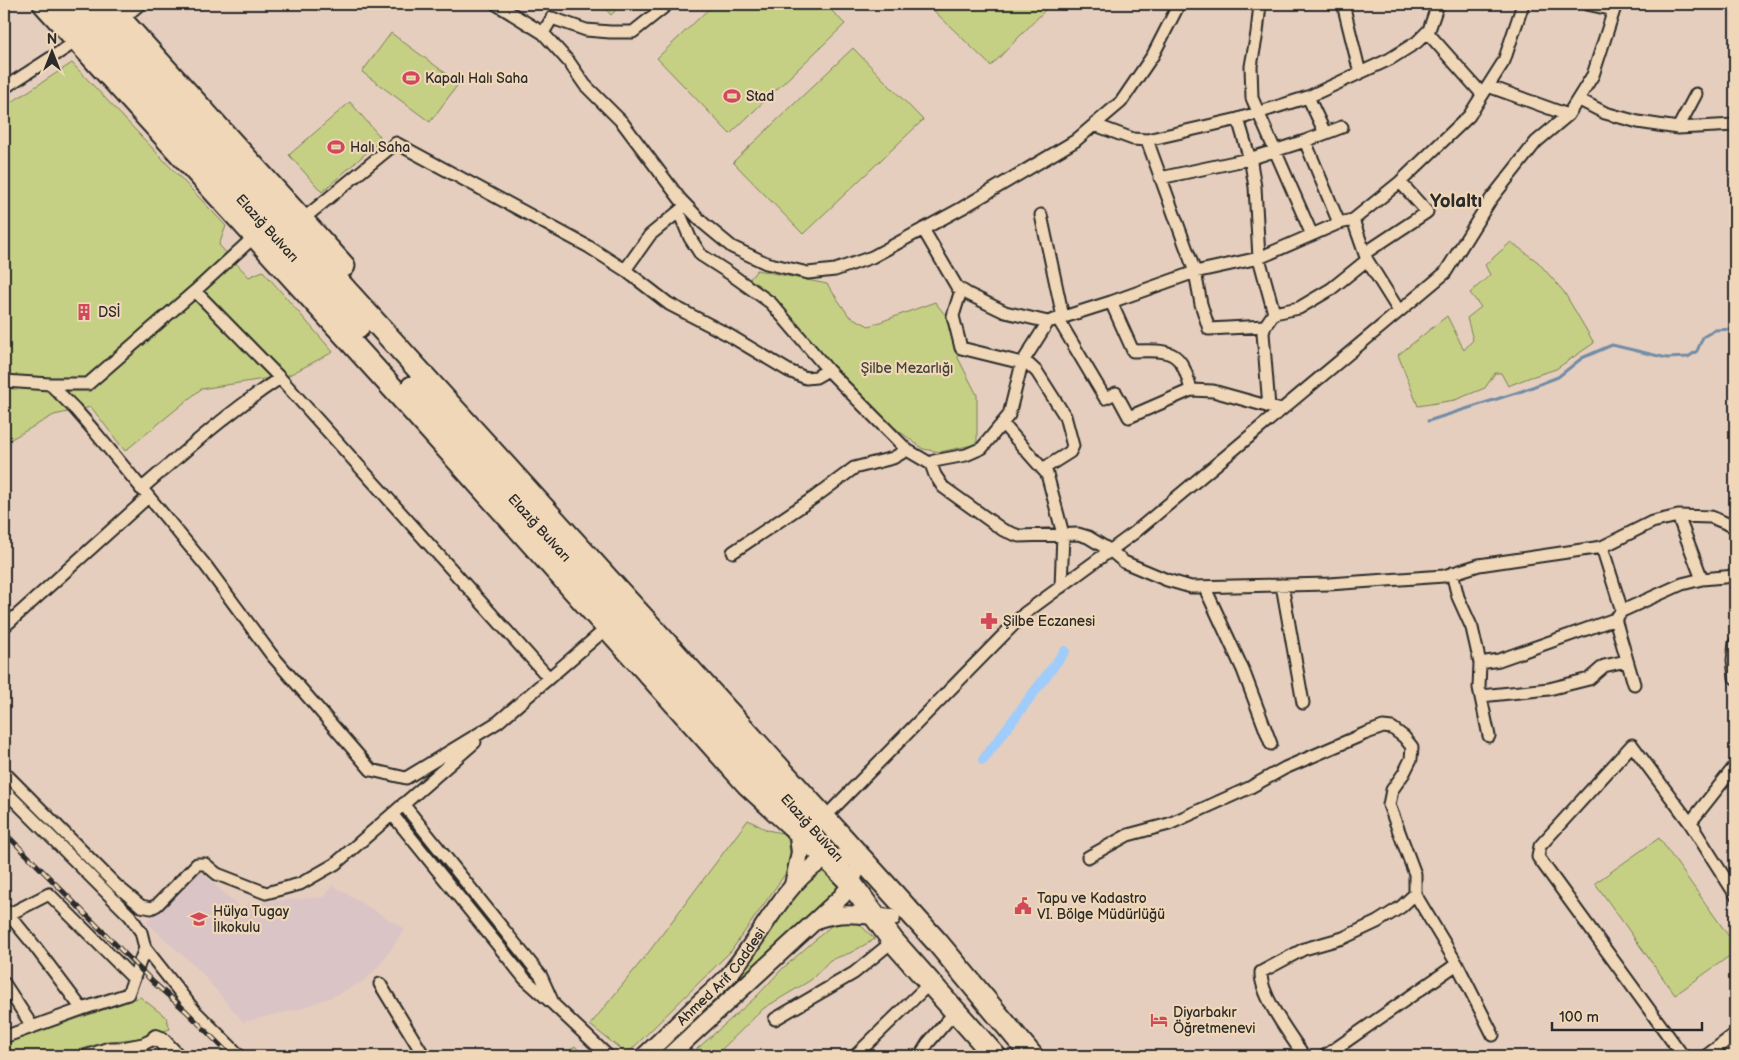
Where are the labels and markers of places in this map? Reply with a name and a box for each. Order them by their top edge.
sports icon: Kapalı Halı Saha [401,68,421,88]
place label: Kapalı Halı Saha [425,70,528,87]
sports icon: Stad [722,86,742,106]
place label: Stad [746,88,774,105]
sports icon: Halı Saha [326,137,346,157]
place label: Halı Saha [350,139,410,156]
building icon: DSİ [74,302,94,322]
place label: DSİ [98,303,121,321]
pharmacy icon: Şilbe Eczanesi [979,611,999,631]
place label: Şilbe Eczanesi [1003,613,1095,630]
place label: Tapu ve Kadastro VI. Bölge Müdürlüğü [1037,890,1165,923]
public building icon: Tapu ve Kadastro VI. Bölge Müdürlüğü [1013,896,1033,916]
place label: Hülya Tugay İlkokulu [213,903,290,936]
school or university icon: Hülya Tugay İlkokulu [189,909,209,929]
place label: Diyarbakır Öğretmenevi [1173,1004,1255,1037]
hotel icon: Diyarbakır Öğretmenevi [1149,1010,1169,1030]

